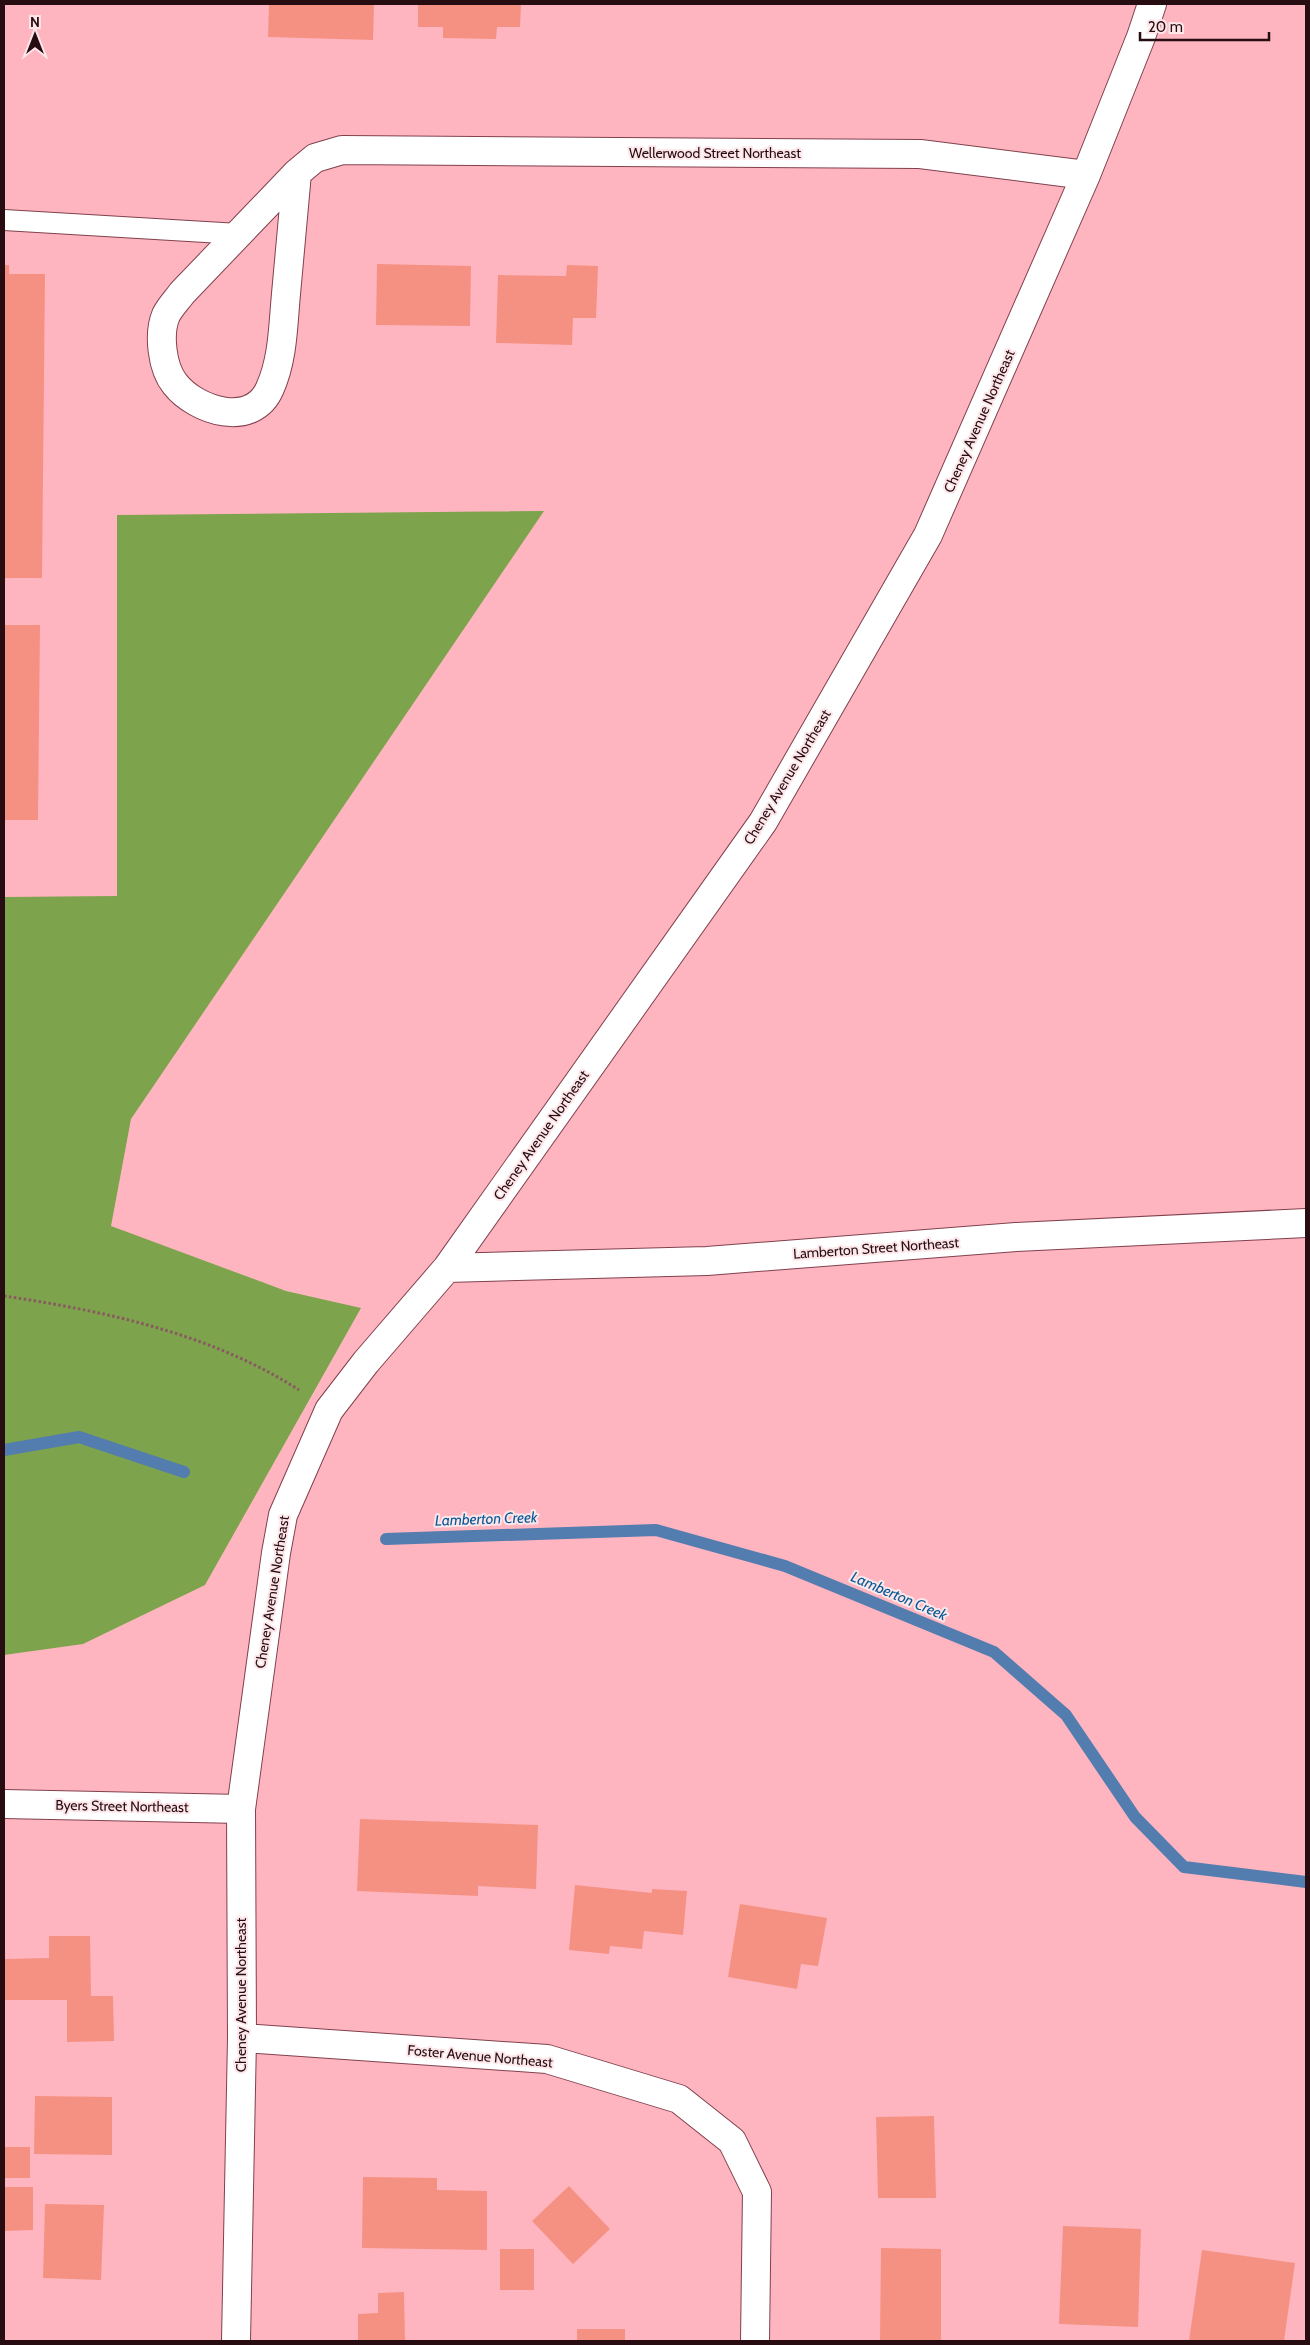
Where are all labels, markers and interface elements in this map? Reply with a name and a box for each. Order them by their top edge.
north arrow [10,10,60,60]
scale bar [1140,10,1269,42]
text: N [30,13,40,31]
text: 20 m [1148,18,1183,36]
street label: Wellerwood Street Northeast [629,144,801,162]
street label: Cheney Avenue Northeast [939,346,1019,495]
street label: Cheney Avenue Northeast [739,706,835,848]
street label: Cheney Avenue Northeast [489,1066,593,1203]
street label: Lamberton Street Northeast [792,1233,960,1263]
water label: Lamberton Creek [434,1508,538,1530]
street label: Cheney Avenue Northeast [251,1514,293,1670]
water label: Lamberton Creek [848,1568,950,1625]
street label: Byers Street Northeast [55,1796,189,1816]
street label: Cheney Avenue Northeast [232,1917,250,2072]
street label: Foster Avenue Northeast [407,2041,554,2071]

